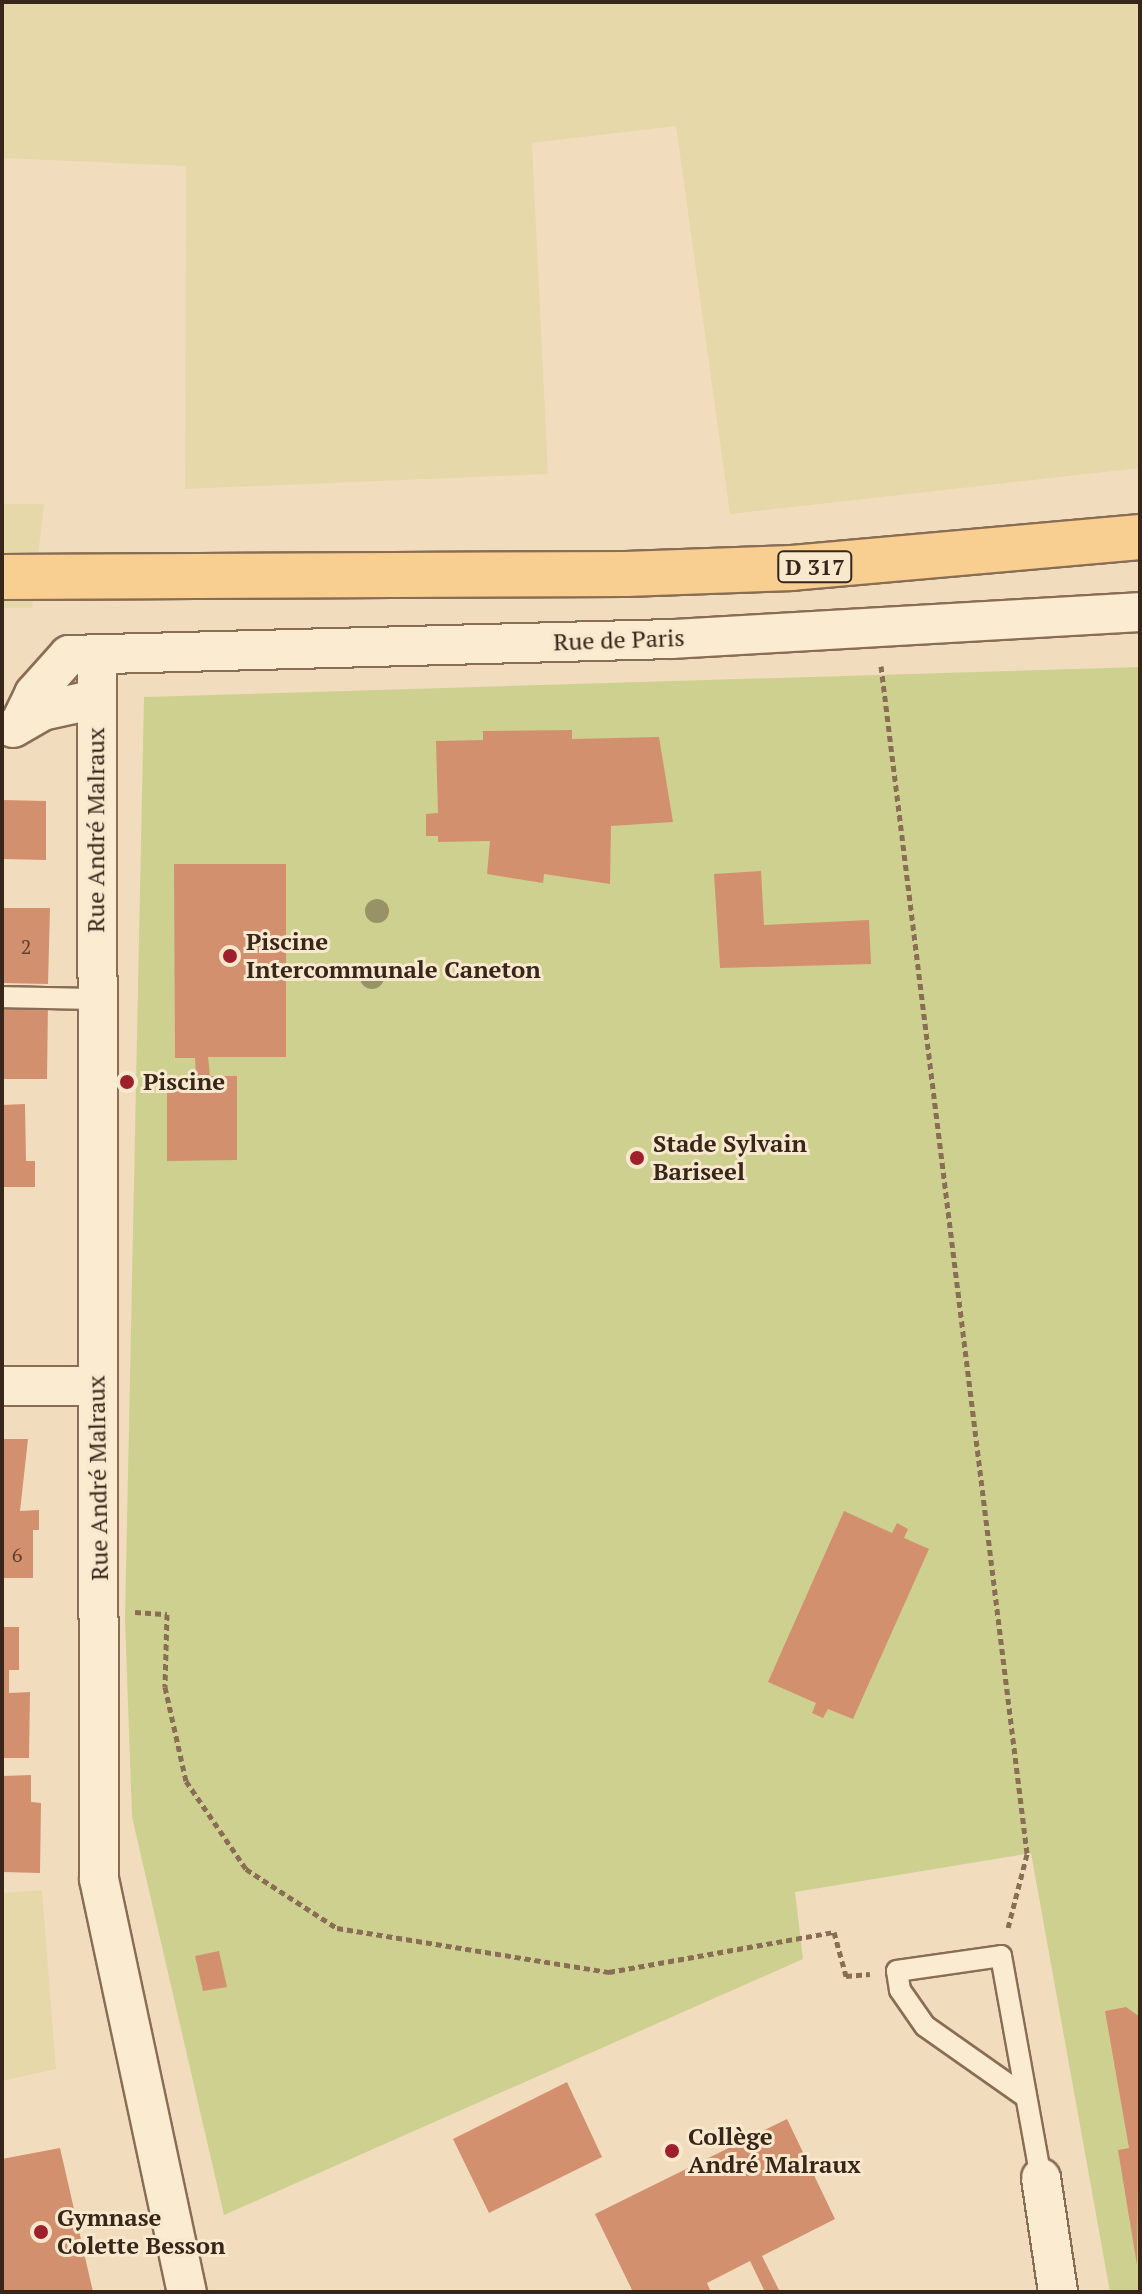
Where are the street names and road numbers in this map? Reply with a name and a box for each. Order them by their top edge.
road number: D 317 [777,549,853,585]
street label: Rue de Paris [553,623,685,657]
street label: Rue André Malraux [82,727,110,933]
street label: Rue André Malraux [82,1375,114,1581]

